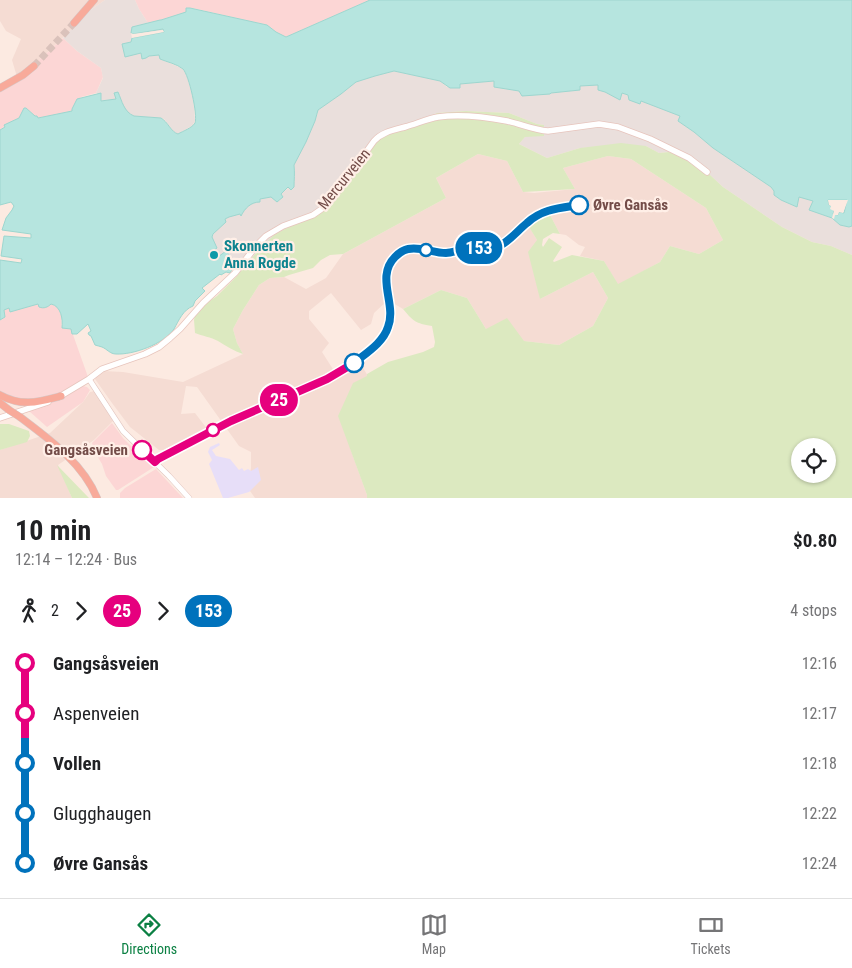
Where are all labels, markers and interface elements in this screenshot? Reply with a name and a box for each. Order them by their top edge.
street label: Mercurveien [314,145,374,213]
marker: Øvre Gansås [569,195,589,215]
place label: Øvre Gansås [593,196,668,214]
line badge: 153 [450,232,508,264]
place label: Skonnerten Anna Rogde [224,237,296,272]
text: 153 [465,237,493,258]
unlabelled marker [419,243,433,257]
marker: Skonnerten Anna Rogde [208,249,220,261]
unlabelled marker [344,353,364,373]
line badge: 25 [256,384,302,416]
text: 25 [270,389,288,410]
unlabelled marker [206,423,220,437]
map controls [791,438,836,483]
button: locate [791,438,836,483]
marker: Gangsåsveien [132,440,152,460]
place label: Gangsåsveien [44,441,128,459]
text: 10 min [15,514,91,547]
text: $0.80 [793,529,837,552]
text: 12:14 – 12:24 · Bus [15,550,137,569]
icon: walk [15,597,43,625]
icon: forward [67,597,95,625]
icon: forward [149,597,177,625]
text: 25 [113,600,131,621]
text: 153 [195,600,222,621]
text: 2 [51,601,59,620]
text: 4 stops [790,601,837,620]
text: Gangsåsveien [53,652,159,675]
text: 12:16 [802,654,837,673]
text: Aspenveien [53,702,139,725]
text: 12:17 [802,704,837,723]
text: Vollen [53,752,101,775]
text: 12:18 [802,754,837,773]
text: Glugghaugen [53,802,151,825]
text: 12:22 [802,804,837,823]
text: Øvre Gansås [53,852,148,875]
text: 12:24 [802,854,837,873]
tab: Directions [121,911,177,957]
tab: Map [420,911,448,957]
tab: Tickets [690,911,731,957]

